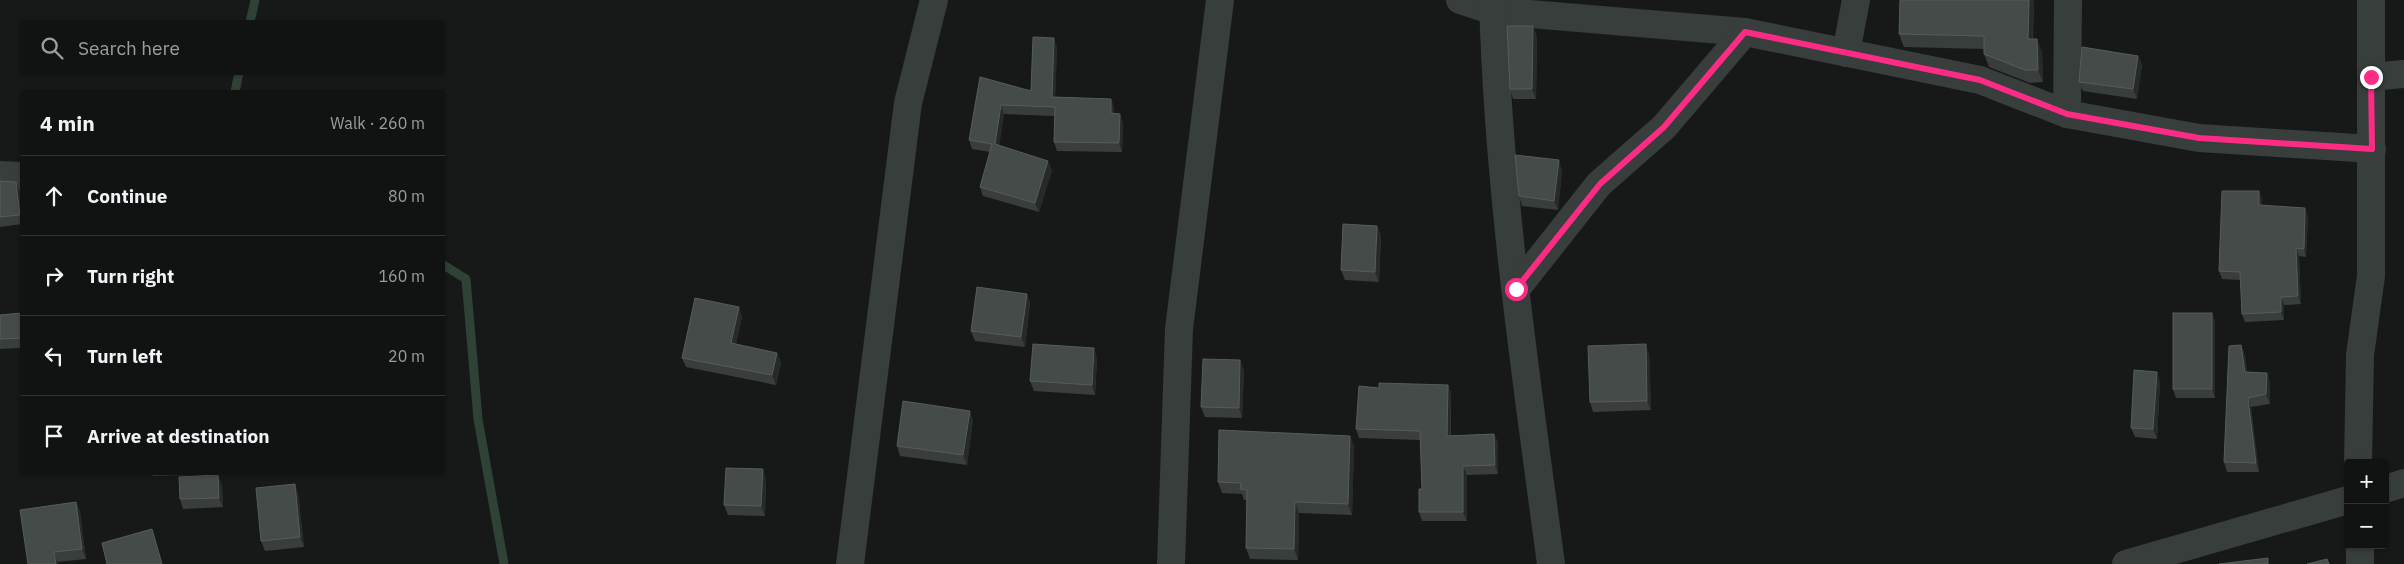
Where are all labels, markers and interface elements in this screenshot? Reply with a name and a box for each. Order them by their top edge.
search box [20,20,445,75]
icon: search [38,34,66,62]
text: Search here [78,36,180,60]
route end [2360,66,2383,89]
text: 4 min [40,109,95,137]
text: Walk · 260 m [330,113,425,133]
icon: ahead [40,182,68,210]
text: Continue [87,184,167,208]
text: 80 m [388,186,425,206]
icon: right [40,262,68,290]
text: Turn right [87,264,174,288]
text: 160 m [378,266,425,286]
route start [1505,278,1528,301]
icon: left [40,342,68,370]
text: Turn left [87,344,163,368]
text: 20 m [388,346,425,366]
icon: arrive [40,422,68,450]
text: Arrive at destination [87,424,270,448]
map controls [2344,459,2389,549]
button: + [2344,459,2389,504]
button: − [2344,504,2389,549]

